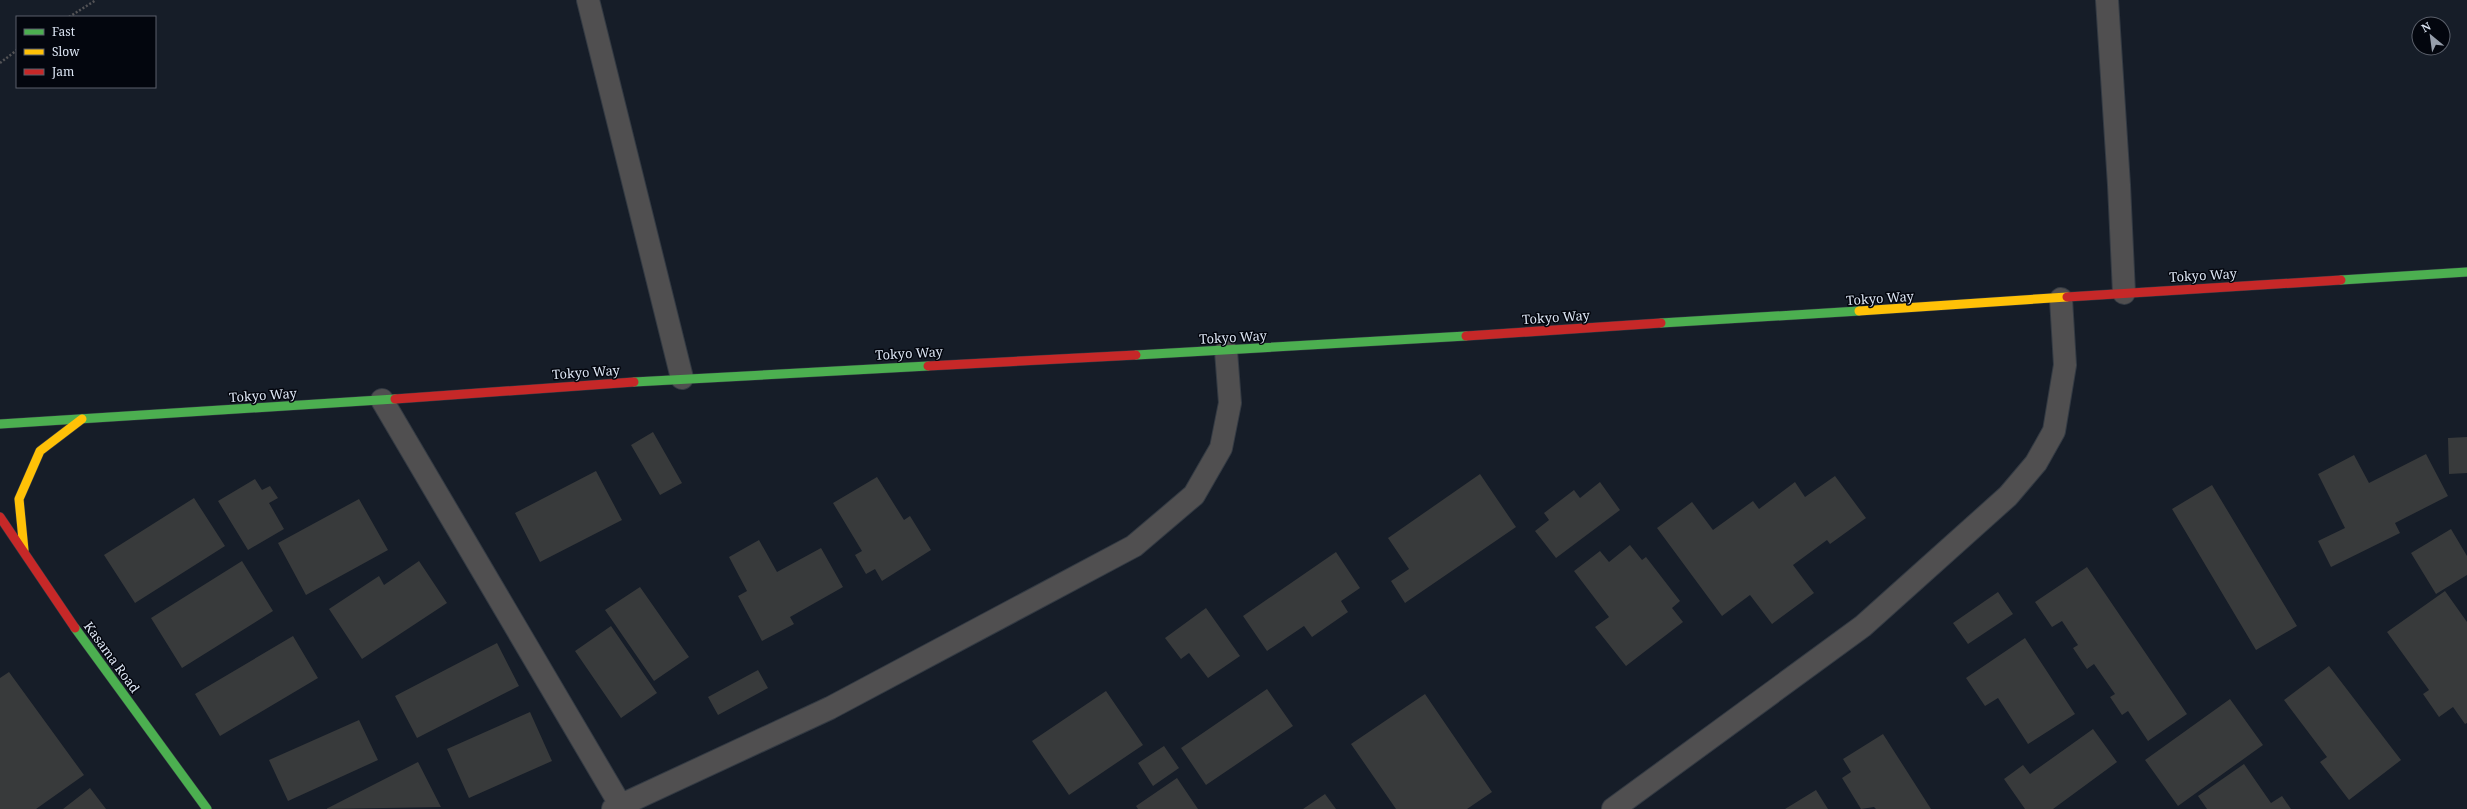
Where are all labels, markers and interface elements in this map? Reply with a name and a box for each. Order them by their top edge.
legend [16,16,156,88]
north arrow [2411,16,2451,56]
text: N [2418,18,2434,35]
text: Fast [52,23,75,40]
text: Slow [52,43,80,60]
text: Jam [51,63,74,80]
street label: Tokyo Way [2169,264,2238,286]
street label: Tokyo Way [1846,287,1915,309]
street label: Tokyo Way [1522,306,1591,328]
street label: Tokyo Way [1199,326,1268,348]
street label: Tokyo Way [875,342,944,364]
street label: Tokyo Way [552,361,621,383]
street label: Tokyo Way [229,384,298,406]
street label: Kasama Road [80,618,144,696]

